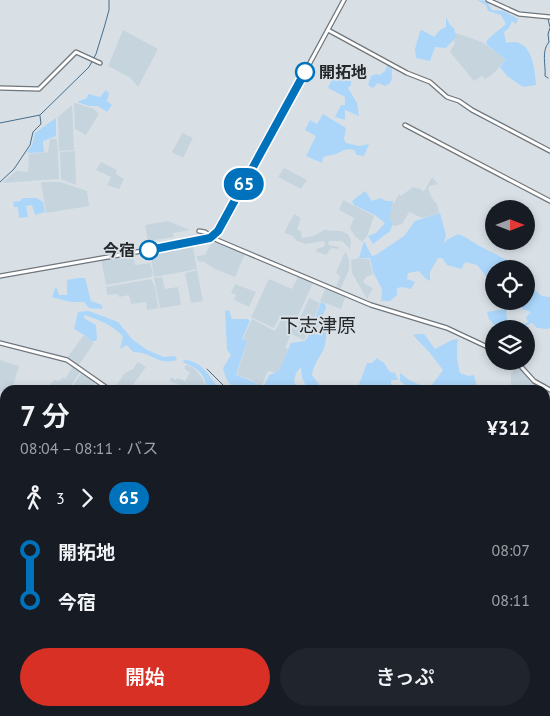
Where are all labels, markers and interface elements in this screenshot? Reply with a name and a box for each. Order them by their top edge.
marker: 開拓地 [295,62,315,82]
place label: 開拓地 [319,62,367,82]
line badge: 65 [222,168,266,200]
text: 65 [234,172,254,195]
north arrow [485,200,535,250]
map controls [485,200,535,370]
place label: 今宿 [103,240,135,260]
marker: 今宿 [139,240,159,260]
button: locate [485,260,535,310]
district label: 下志津原 [280,313,356,337]
button: layers [485,320,535,370]
text: 7 分 [20,397,69,434]
text: ¥312 [487,416,530,440]
text: 08:04 – 08:11 · バス [20,438,158,458]
icon: walk [20,484,48,512]
icon: forward [73,484,101,512]
text: 65 [119,486,139,509]
text: 3 [56,488,65,508]
text: 開拓地 [58,540,115,564]
text: 08:07 [492,540,530,560]
text: 今宿 [58,590,96,614]
text: 08:11 [492,590,530,610]
button: 開始 [20,648,270,706]
button: きっぷ [280,648,530,706]

